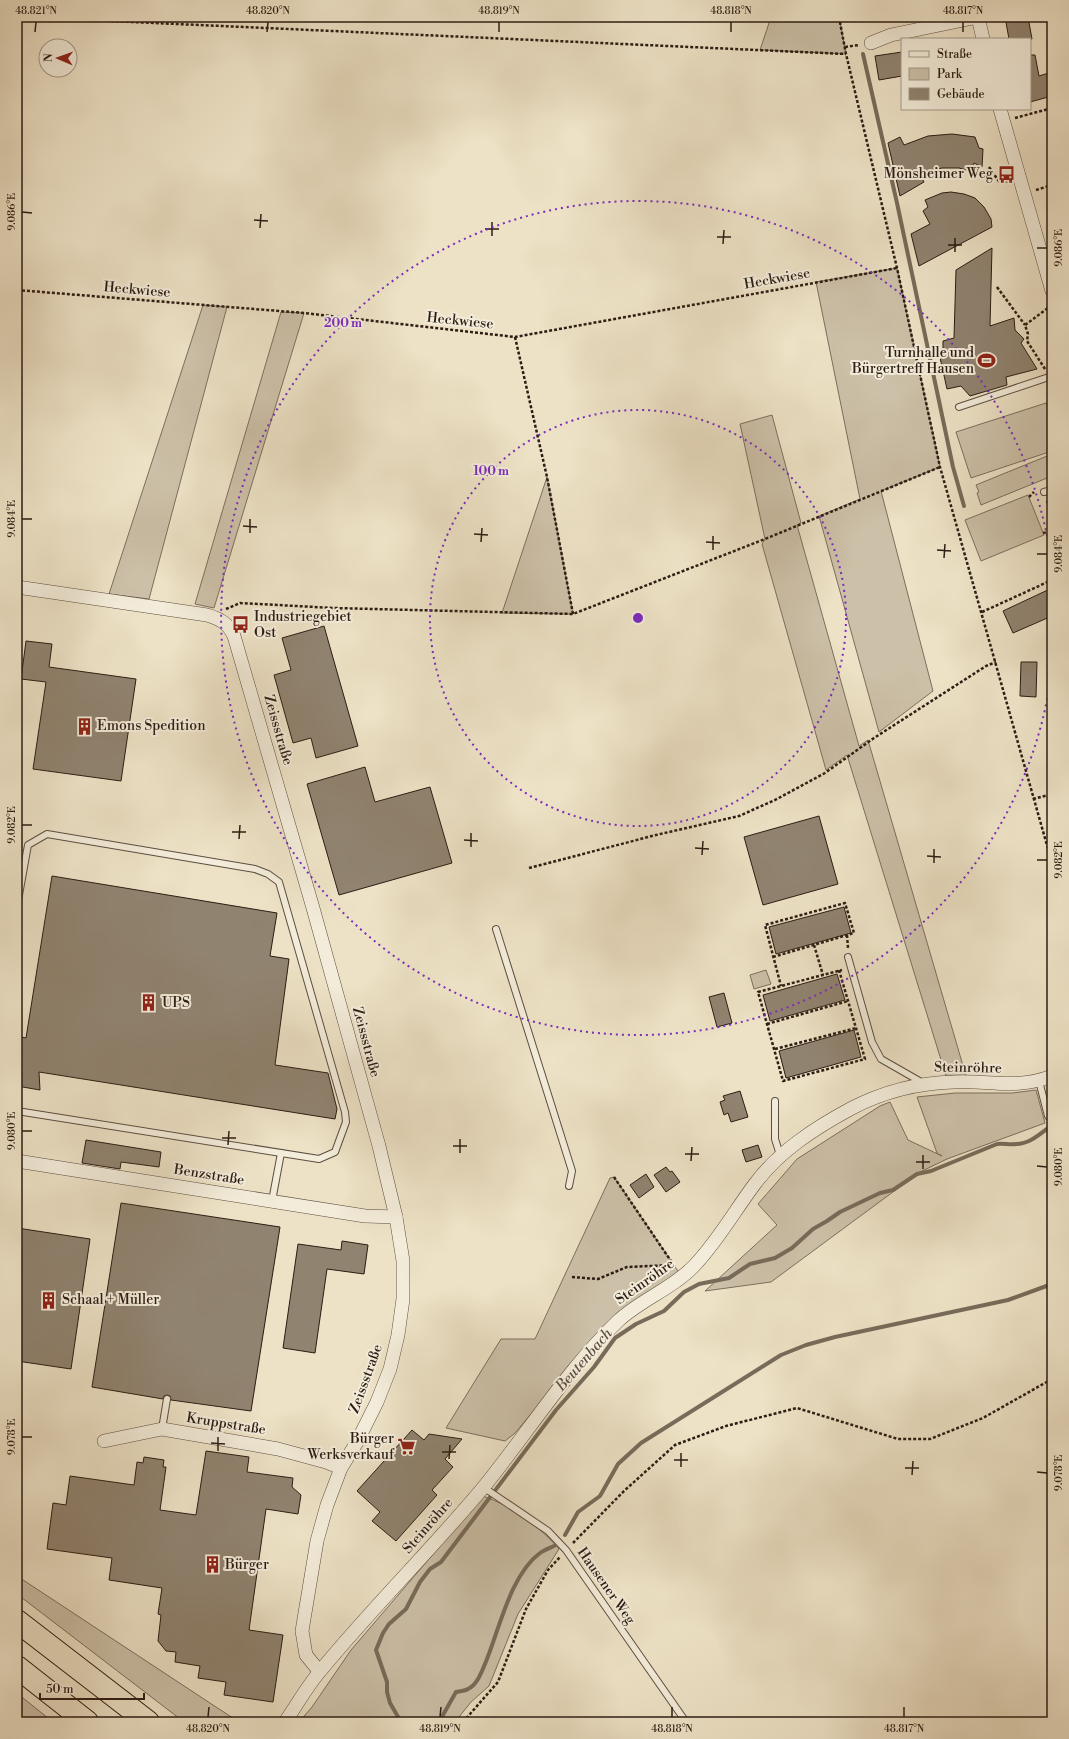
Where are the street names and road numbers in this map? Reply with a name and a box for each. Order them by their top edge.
street label: Heckwiese [742,264,812,294]
street label: Heckwiese [103,278,171,302]
street label: Heckwiese [426,309,494,333]
street label: Zeissstraße [259,693,297,767]
street label: Zeissstraße [348,1005,384,1079]
street label: Steinröhre [934,1058,1002,1078]
street label: Benzstraße [171,1160,246,1189]
street label: Steinröhre [612,1255,678,1309]
street label: Zeissstraße [345,1342,387,1416]
street label: Kruppstraße [185,1409,267,1439]
street label: Steinröhre [399,1494,457,1558]
street label: Hausener Weg [573,1544,640,1629]

